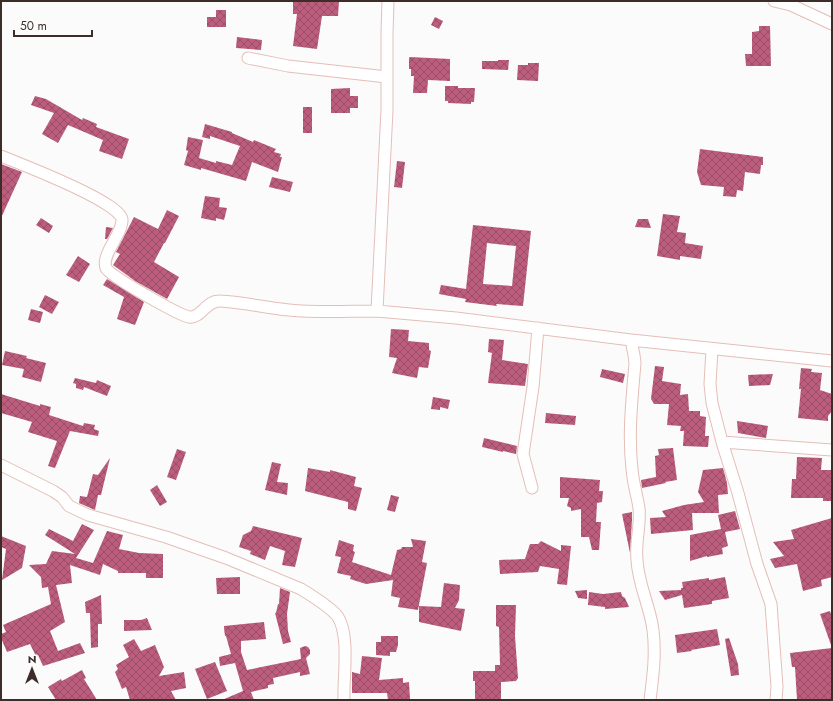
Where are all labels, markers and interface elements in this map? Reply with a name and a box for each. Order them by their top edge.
scale bar [14,12,92,38]
text: 50 m [20,17,47,35]
north arrow [12,649,52,689]
text: N [28,651,36,667]

